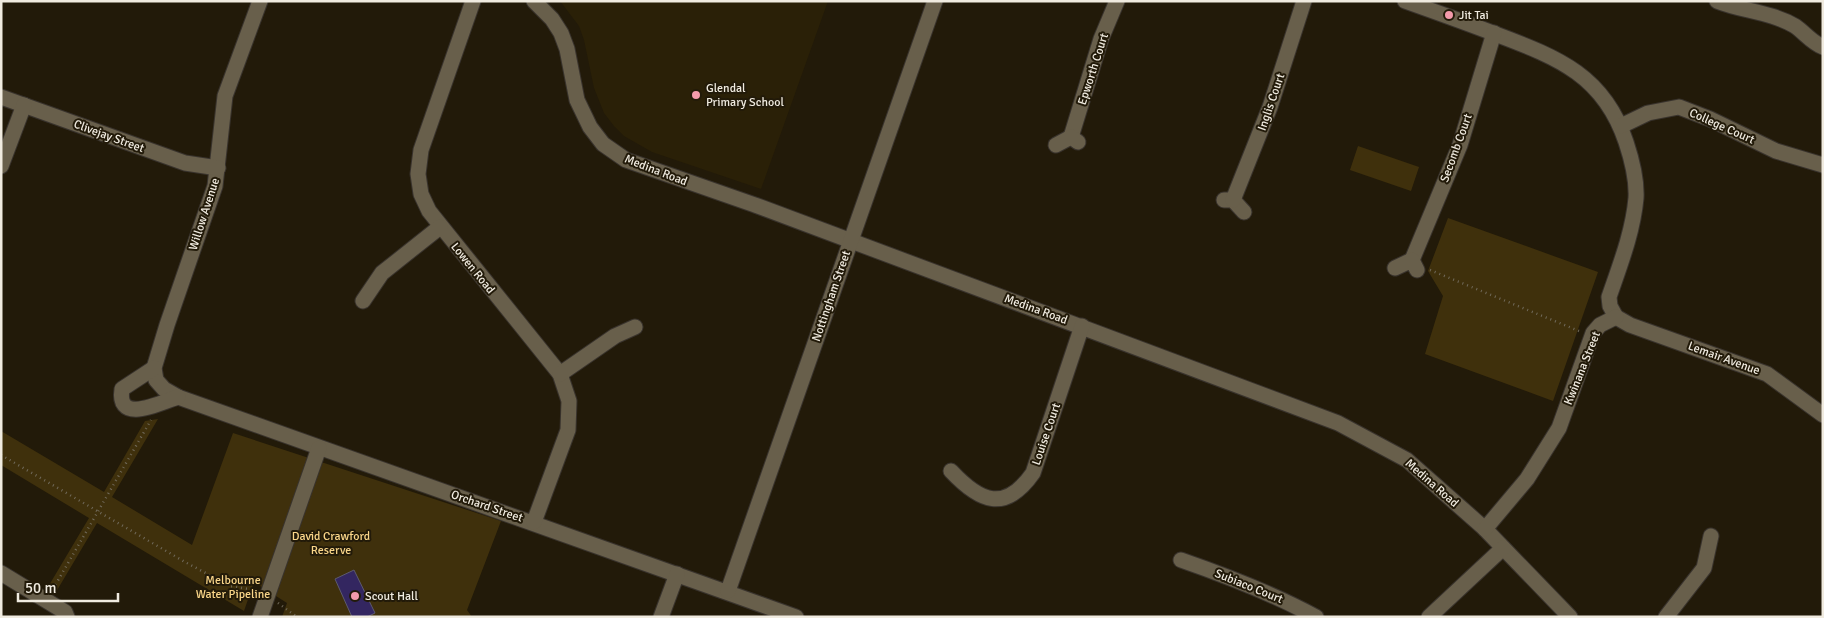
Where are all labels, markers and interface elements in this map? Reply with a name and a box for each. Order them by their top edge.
place label: Jit Tai [1459,8,1489,23]
marker: Jit Tai [1443,9,1455,21]
street label: Epworth Court [1075,31,1112,107]
street label: Inglis Court [1255,71,1288,133]
place label: Glendal Primary School [706,81,784,110]
marker: Glendal Primary School [690,89,702,101]
street label: College Court [1687,105,1757,148]
street label: Secomb Court [1437,112,1476,184]
street label: Clivejay Street [72,117,146,156]
street label: Medina Road [622,152,689,189]
street label: Willow Avenue [186,176,223,252]
street label: Lowen Road [447,240,498,297]
street label: Nottingham Street [809,249,854,344]
street label: Medina Road [1002,291,1070,328]
street label: Kwinana Street [1561,329,1604,407]
street label: Lemair Avenue [1686,339,1762,378]
street label: Louise Court [1029,401,1064,467]
street label: Medina Road [1402,456,1462,511]
street label: Orchard Street [449,487,525,526]
park label: David Crawford Reserve [292,529,370,558]
street label: Subiaco Court [1213,566,1285,607]
scale bar [18,570,118,602]
park label: Melbourne Water Pipeline [196,573,270,602]
text: 50 m [25,579,56,597]
place label: Scout Hall [365,589,418,604]
marker: Scout Hall [349,590,361,602]

